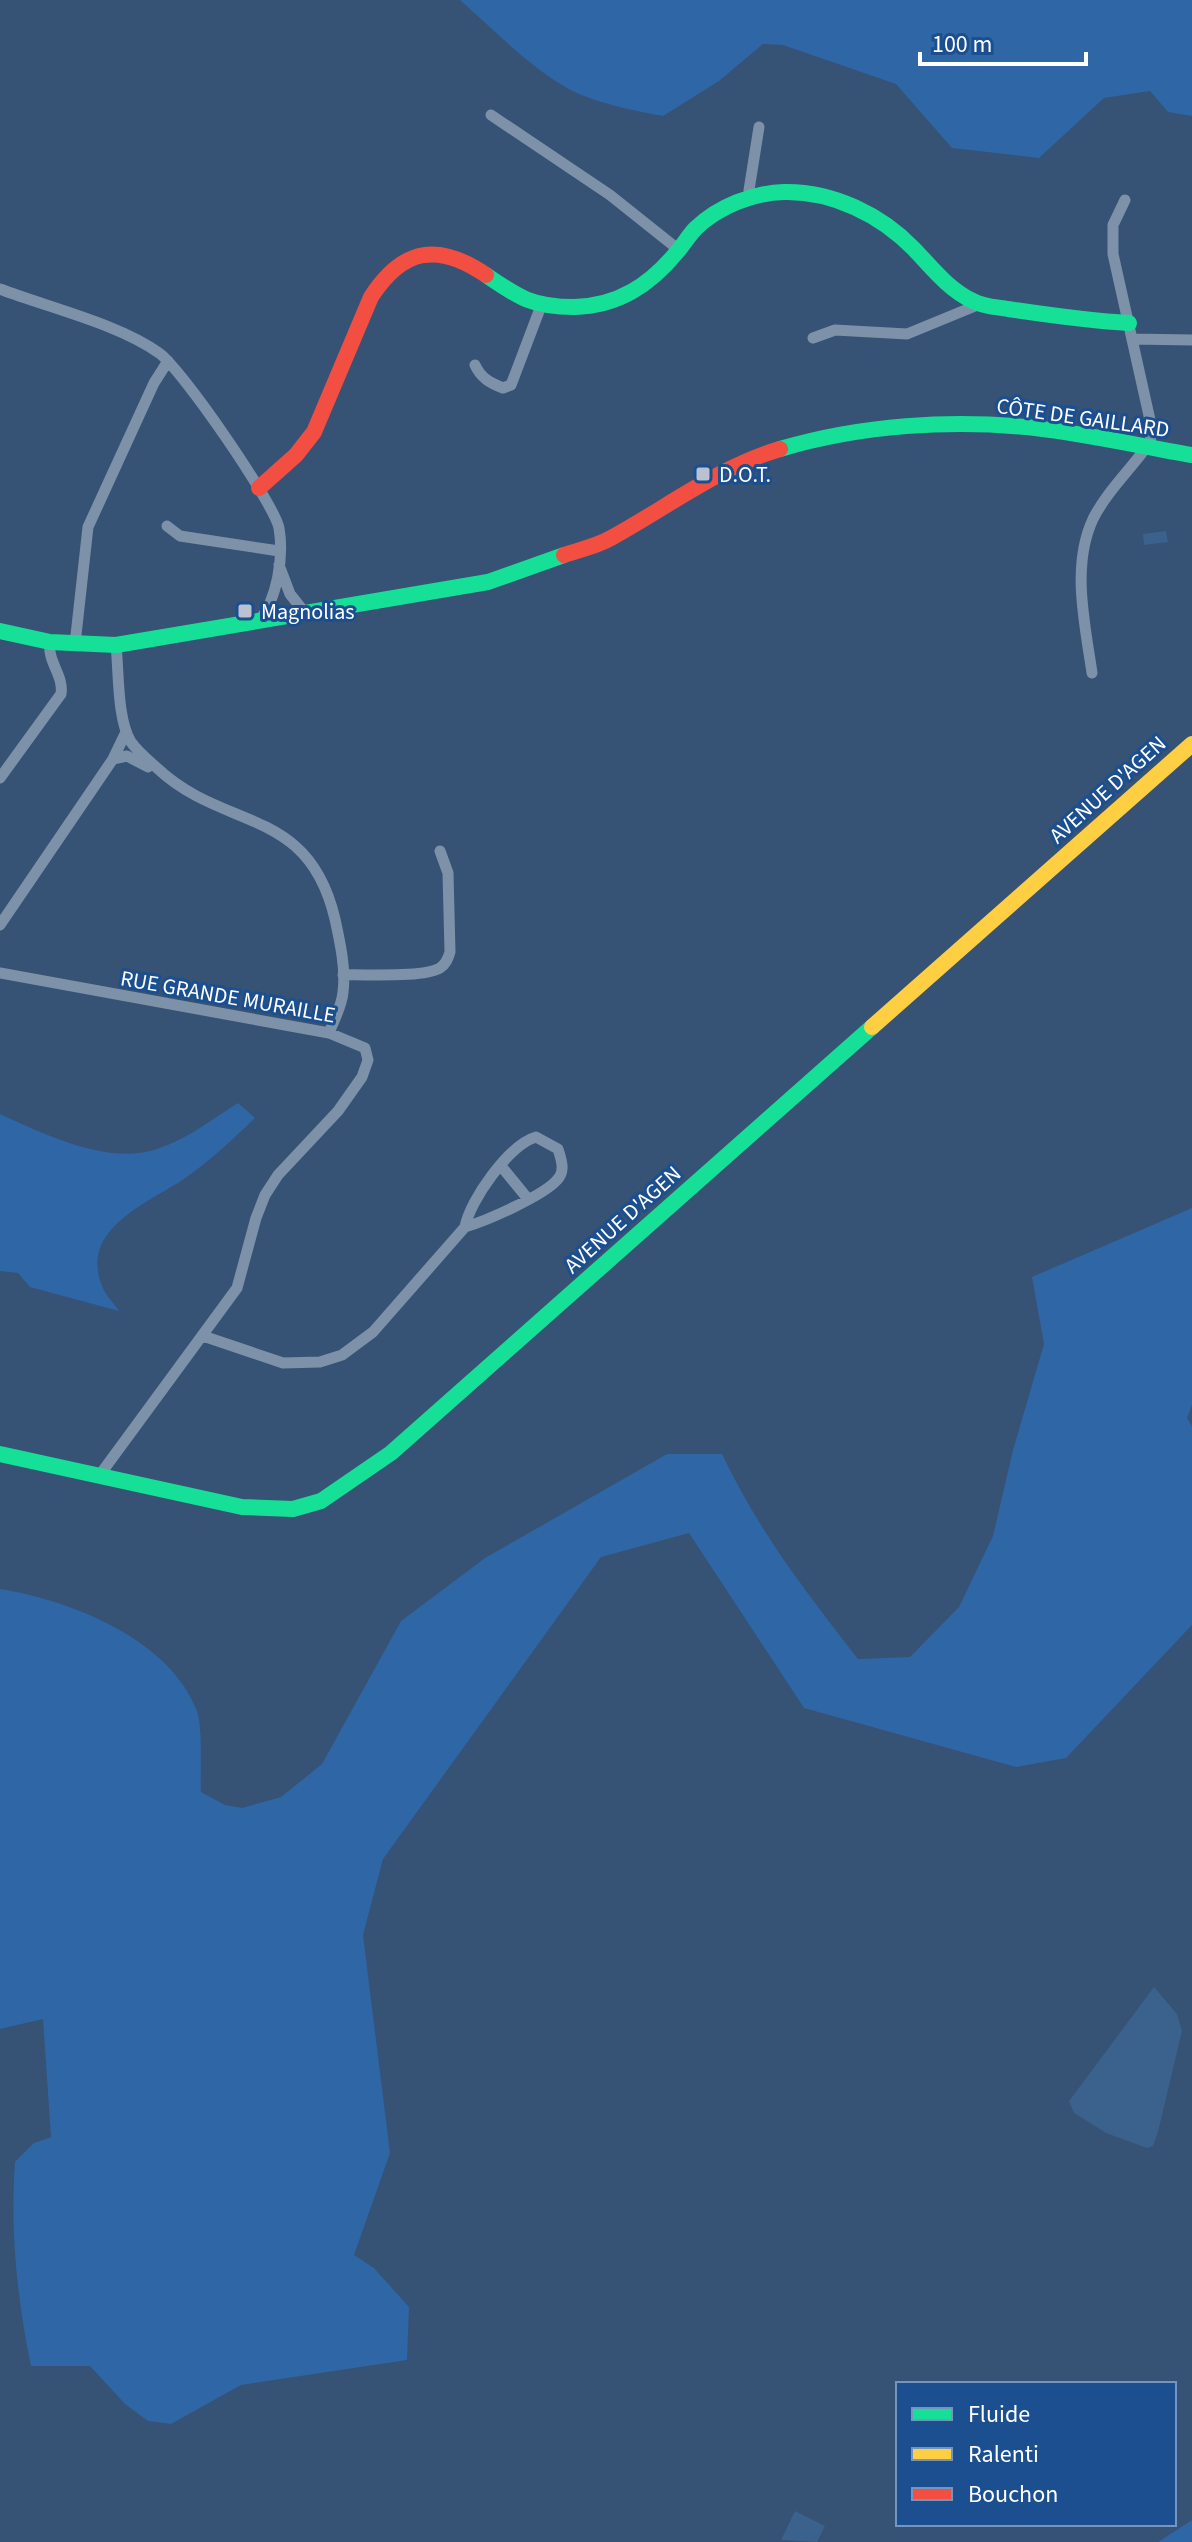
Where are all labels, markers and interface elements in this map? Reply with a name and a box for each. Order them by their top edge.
scale bar [920,16,1086,66]
text: 100 m [932,27,992,62]
street label: CÔTE DE GAILLARD [994,390,1171,446]
place label: D.O.T. [719,459,771,491]
marker: D.O.T. [694,465,712,483]
place label: Magnolias [261,596,354,628]
marker: Magnolias [236,602,254,620]
street label: AVENUE D'AGEN [1042,728,1173,851]
street label: RUE GRANDE MURAILLE [118,962,338,1032]
street label: AVENUE D'AGEN [557,1158,688,1281]
legend [896,2382,1176,2526]
text: Fluide [968,2397,1030,2432]
text: Ralenti [968,2437,1039,2472]
text: Bouchon [968,2477,1058,2512]

